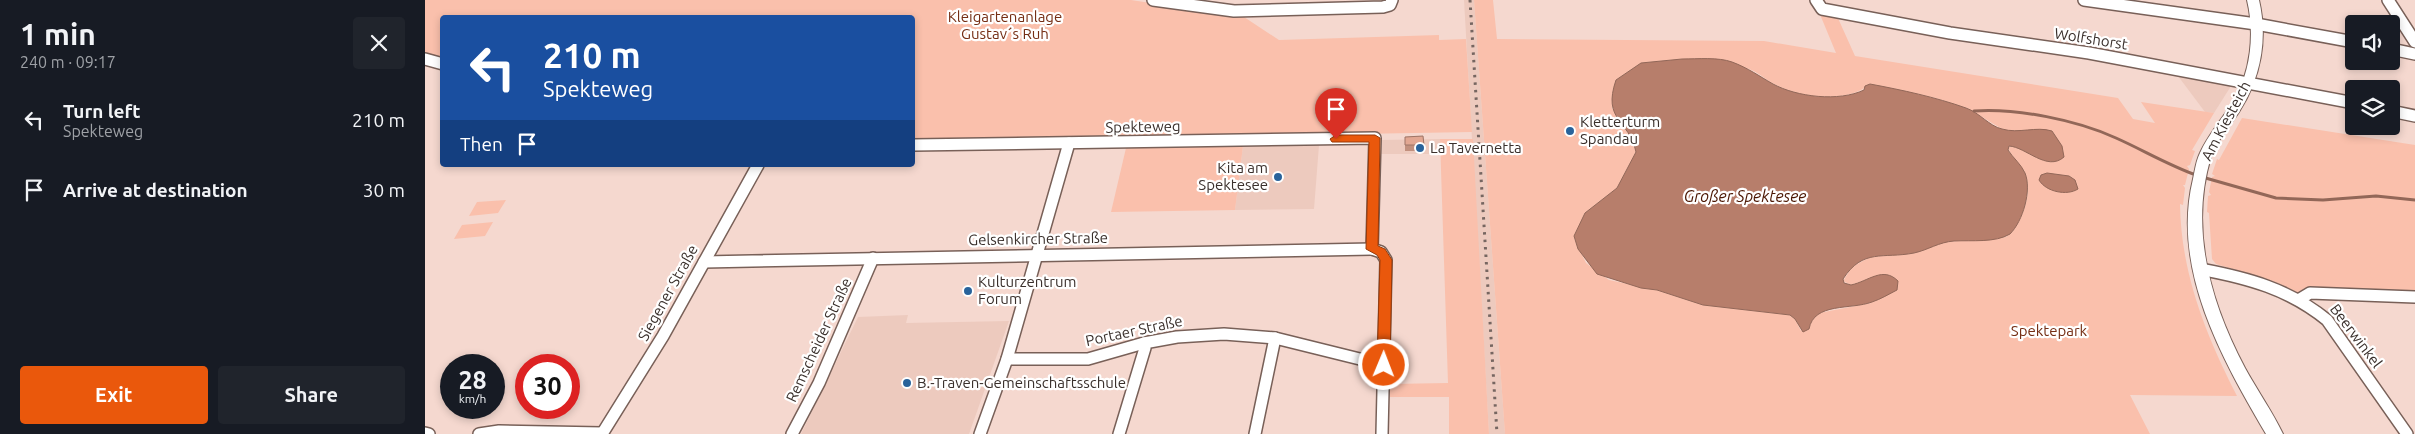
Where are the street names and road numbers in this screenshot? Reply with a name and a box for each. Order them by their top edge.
street label: Wolfshorst [2053,24,2129,53]
street label: Am Kiesteich [2198,78,2254,163]
street label: Spekteweg [1105,117,1181,136]
street label: Gelsenkircher Straße [968,229,1108,248]
street label: Siegener Straße [634,242,701,344]
street label: Remscheider Straße [782,275,855,405]
street label: Beerwinkel [2327,300,2386,371]
street label: Portaer Straße [1084,312,1184,349]

